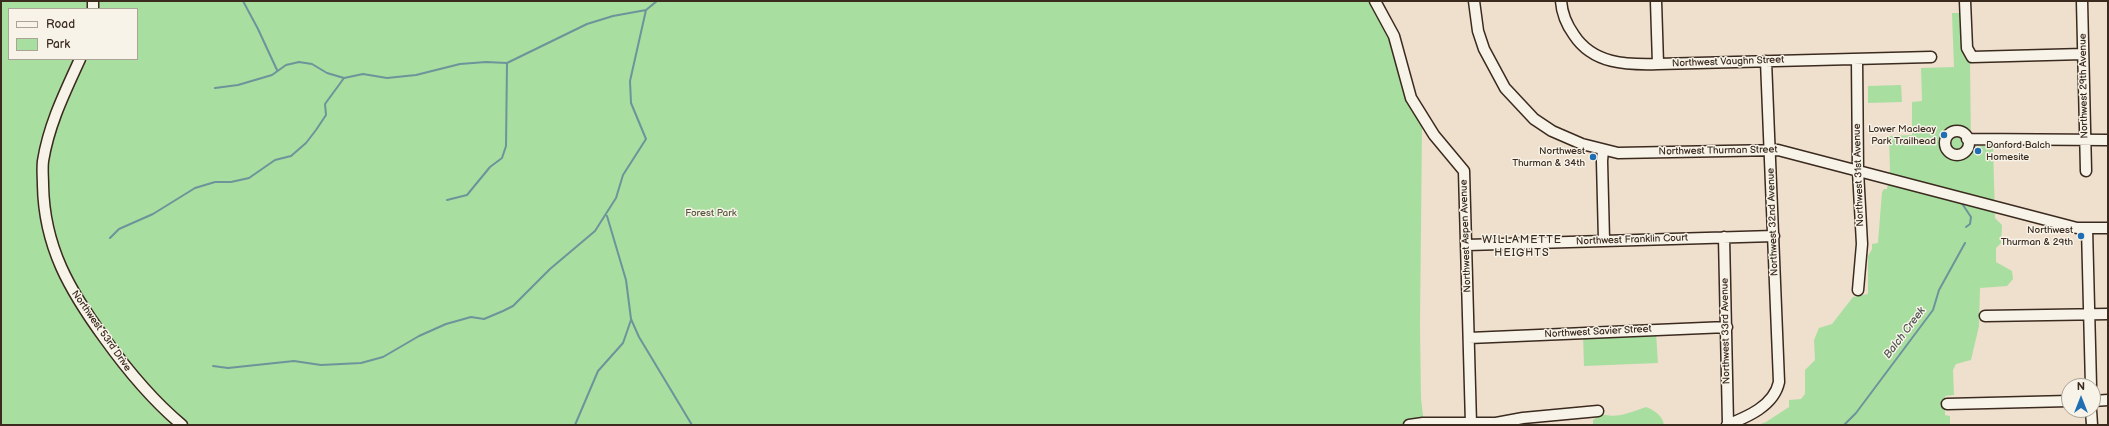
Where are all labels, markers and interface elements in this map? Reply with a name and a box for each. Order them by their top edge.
legend [8,8,138,60]
text: Road [46,17,75,32]
street label: Northwest 29th Avenue [2077,33,2091,139]
text: Park [46,37,70,52]
street label: Northwest Vaughn Street [1672,54,1784,70]
street label: Northwest 31st Avenue [1851,123,1867,227]
place label: Lower Macleay Park Trailhead [1868,123,1936,146]
marker: Lower Macleay Park Trailhead [1939,130,1949,140]
place label: Danford Balch Homesite [1986,139,2050,162]
street label: Northwest Thurman Street [1658,144,1778,158]
place label: Northwest Thurman & 34th [1512,145,1585,168]
marker: Danford Balch Homesite [1973,146,1983,156]
marker: Northwest Thurman & 34th [1588,152,1598,162]
street label: Northwest 32nd Avenue [1765,168,1781,276]
street label: Northwest Aspen Avenue [1458,179,1474,293]
park label: Forest Park [685,207,737,219]
place label: Northwest Thurman & 29th [2001,224,2073,248]
marker: Northwest Thurman & 29th [2076,231,2086,241]
street label: Northwest Franklin Court [1576,232,1688,248]
district label: WILLAMETTE HEIGHTS [1482,233,1562,259]
street label: Northwest 33rd Avenue [1719,278,1733,384]
street label: Northwest 53rd Drive [69,288,133,374]
water label: Balch Creek [1881,305,1929,361]
street label: Northwest Savier Street [1544,323,1652,341]
north arrow [2061,378,2101,418]
text: N [2077,380,2085,393]

